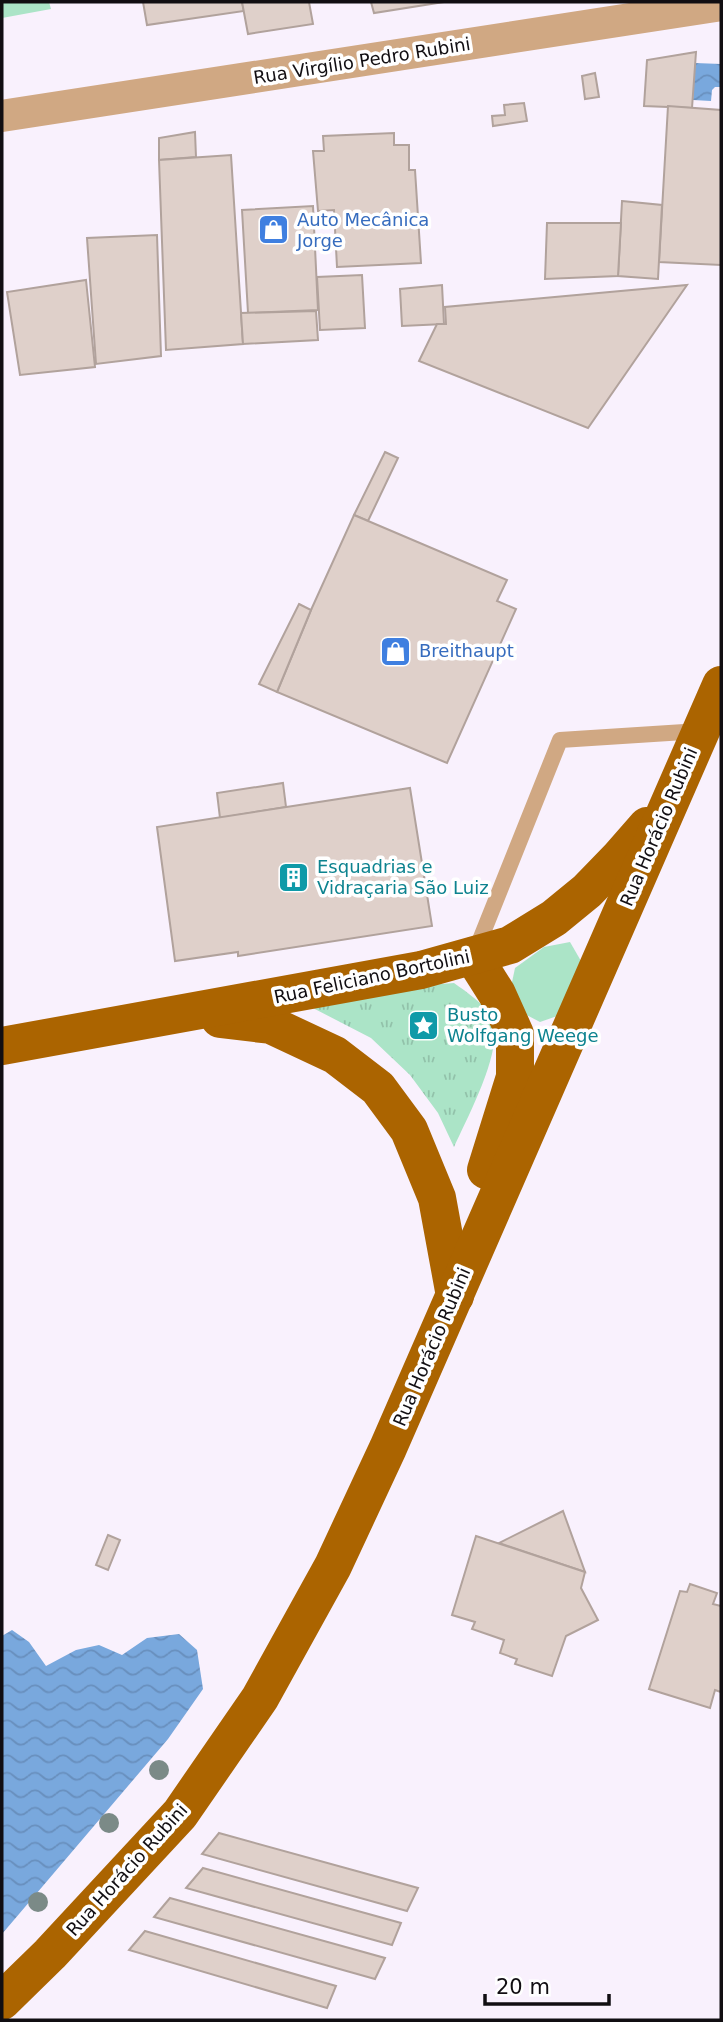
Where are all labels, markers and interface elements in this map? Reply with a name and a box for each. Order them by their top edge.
street label: Rua Virgílio Pedro Rubini [252,33,472,88]
place label: Auto Mecânica Jorge [296,209,429,251]
shop icon: Auto Mecânica Jorge [257,213,291,247]
shop icon: Breithaupt [379,634,413,668]
place label: Breithaupt [419,640,514,661]
street label: Rua Horácio Rubini [616,744,701,909]
place label: Esquadrias e Vidraçaria São Luiz [317,856,489,898]
building icon: Esquadrias e Vidraçaria São Luiz [277,860,311,894]
street label: Rua Feliciano Bortolini [272,945,472,1008]
place label: Busto Wolfgang Weege [447,1004,599,1046]
place icon: Busto Wolfgang Weege [407,1008,441,1042]
street label: Rua Horácio Rubini [389,1264,474,1429]
street label: Rua Horácio Rubini [62,1799,191,1940]
scale bar [485,1962,609,2006]
text: 20 m [496,1975,550,1999]

